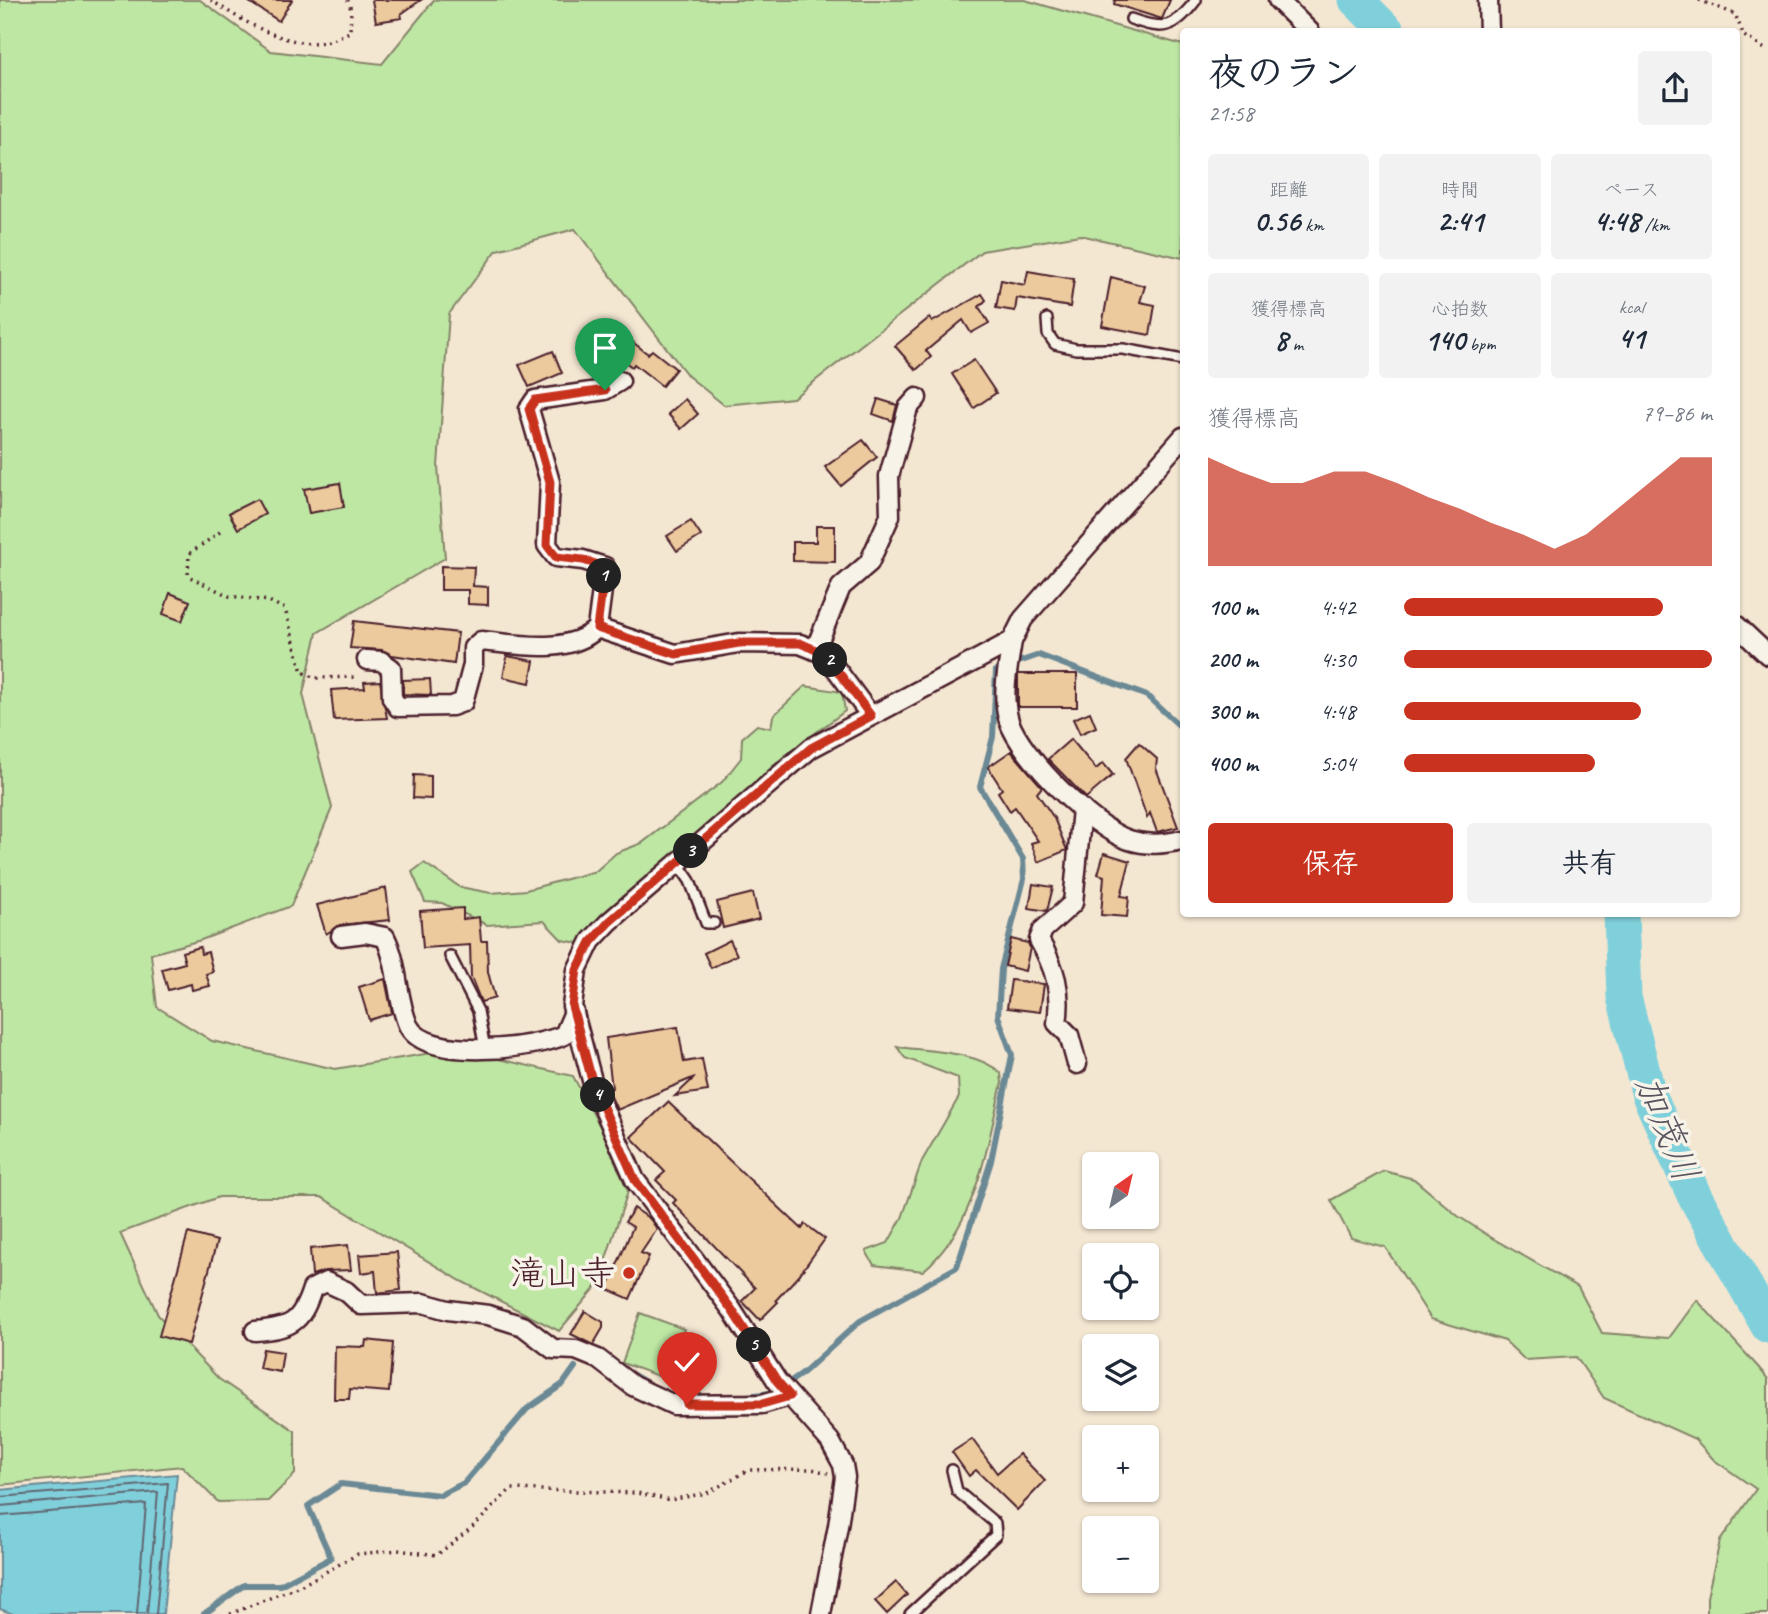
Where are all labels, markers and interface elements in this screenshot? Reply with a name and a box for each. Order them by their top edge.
text: 夜のラン [1208,49,1360,96]
button: share [1638,51,1712,125]
text: 21:58 [1208,99,1254,128]
text: 距離 [1270,178,1308,202]
text: 時間 [1441,178,1479,202]
text: ペース [1603,178,1659,202]
text: 0.56 [1254,202,1300,240]
text: 2:41 [1437,202,1483,240]
text: 4:48 [1593,202,1640,240]
text: km [1300,213,1324,237]
text: /km [1640,213,1669,237]
text: kcal [1619,295,1644,319]
text: 獲得標高 [1251,297,1327,321]
text: 心拍数 [1431,297,1489,321]
pin [575,318,635,390]
text: 41 [1618,319,1645,357]
text: 8 [1274,321,1288,359]
text: 140 [1424,321,1465,359]
icon: arrive [586,329,624,367]
text: m [1288,332,1303,356]
text: bpm [1465,332,1496,356]
text: 79–86 m [1642,399,1712,428]
text: 獲得標高 [1208,404,1300,433]
pin: 1 [586,558,622,594]
text: 1 [599,563,608,587]
text: 100 m [1208,593,1258,622]
text: 4:42 [1320,593,1356,622]
pin: 2 [812,642,848,678]
text: 200 m [1208,645,1258,674]
text: 4:30 [1320,645,1356,674]
text: 2 [825,647,834,671]
text: 300 m [1208,697,1258,726]
text: 4:48 [1320,697,1356,726]
text: 400 m [1208,749,1258,778]
text: 5:04 [1320,749,1356,778]
button: 保存 [1208,823,1453,903]
button: 共有 [1467,823,1712,903]
pin: 3 [674,834,708,868]
text: 3 [686,838,695,862]
water label: 加茂川 [1625,1068,1710,1188]
pin: 4 [580,1078,616,1112]
text: 4 [593,1082,602,1106]
north arrow [1082,1152,1158,1228]
map controls [1082,1152,1159,1593]
button: locate [1082,1243,1159,1320]
place label: 滝山寺 [510,1251,615,1296]
marker: 滝山寺 [621,1265,637,1281]
pin: 5 [736,1328,772,1362]
pin [657,1332,717,1404]
text: 5 [749,1332,758,1356]
button: layers [1082,1334,1159,1411]
icon: check [668,1343,706,1381]
button: + [1082,1425,1159,1502]
button: − [1082,1516,1159,1593]

